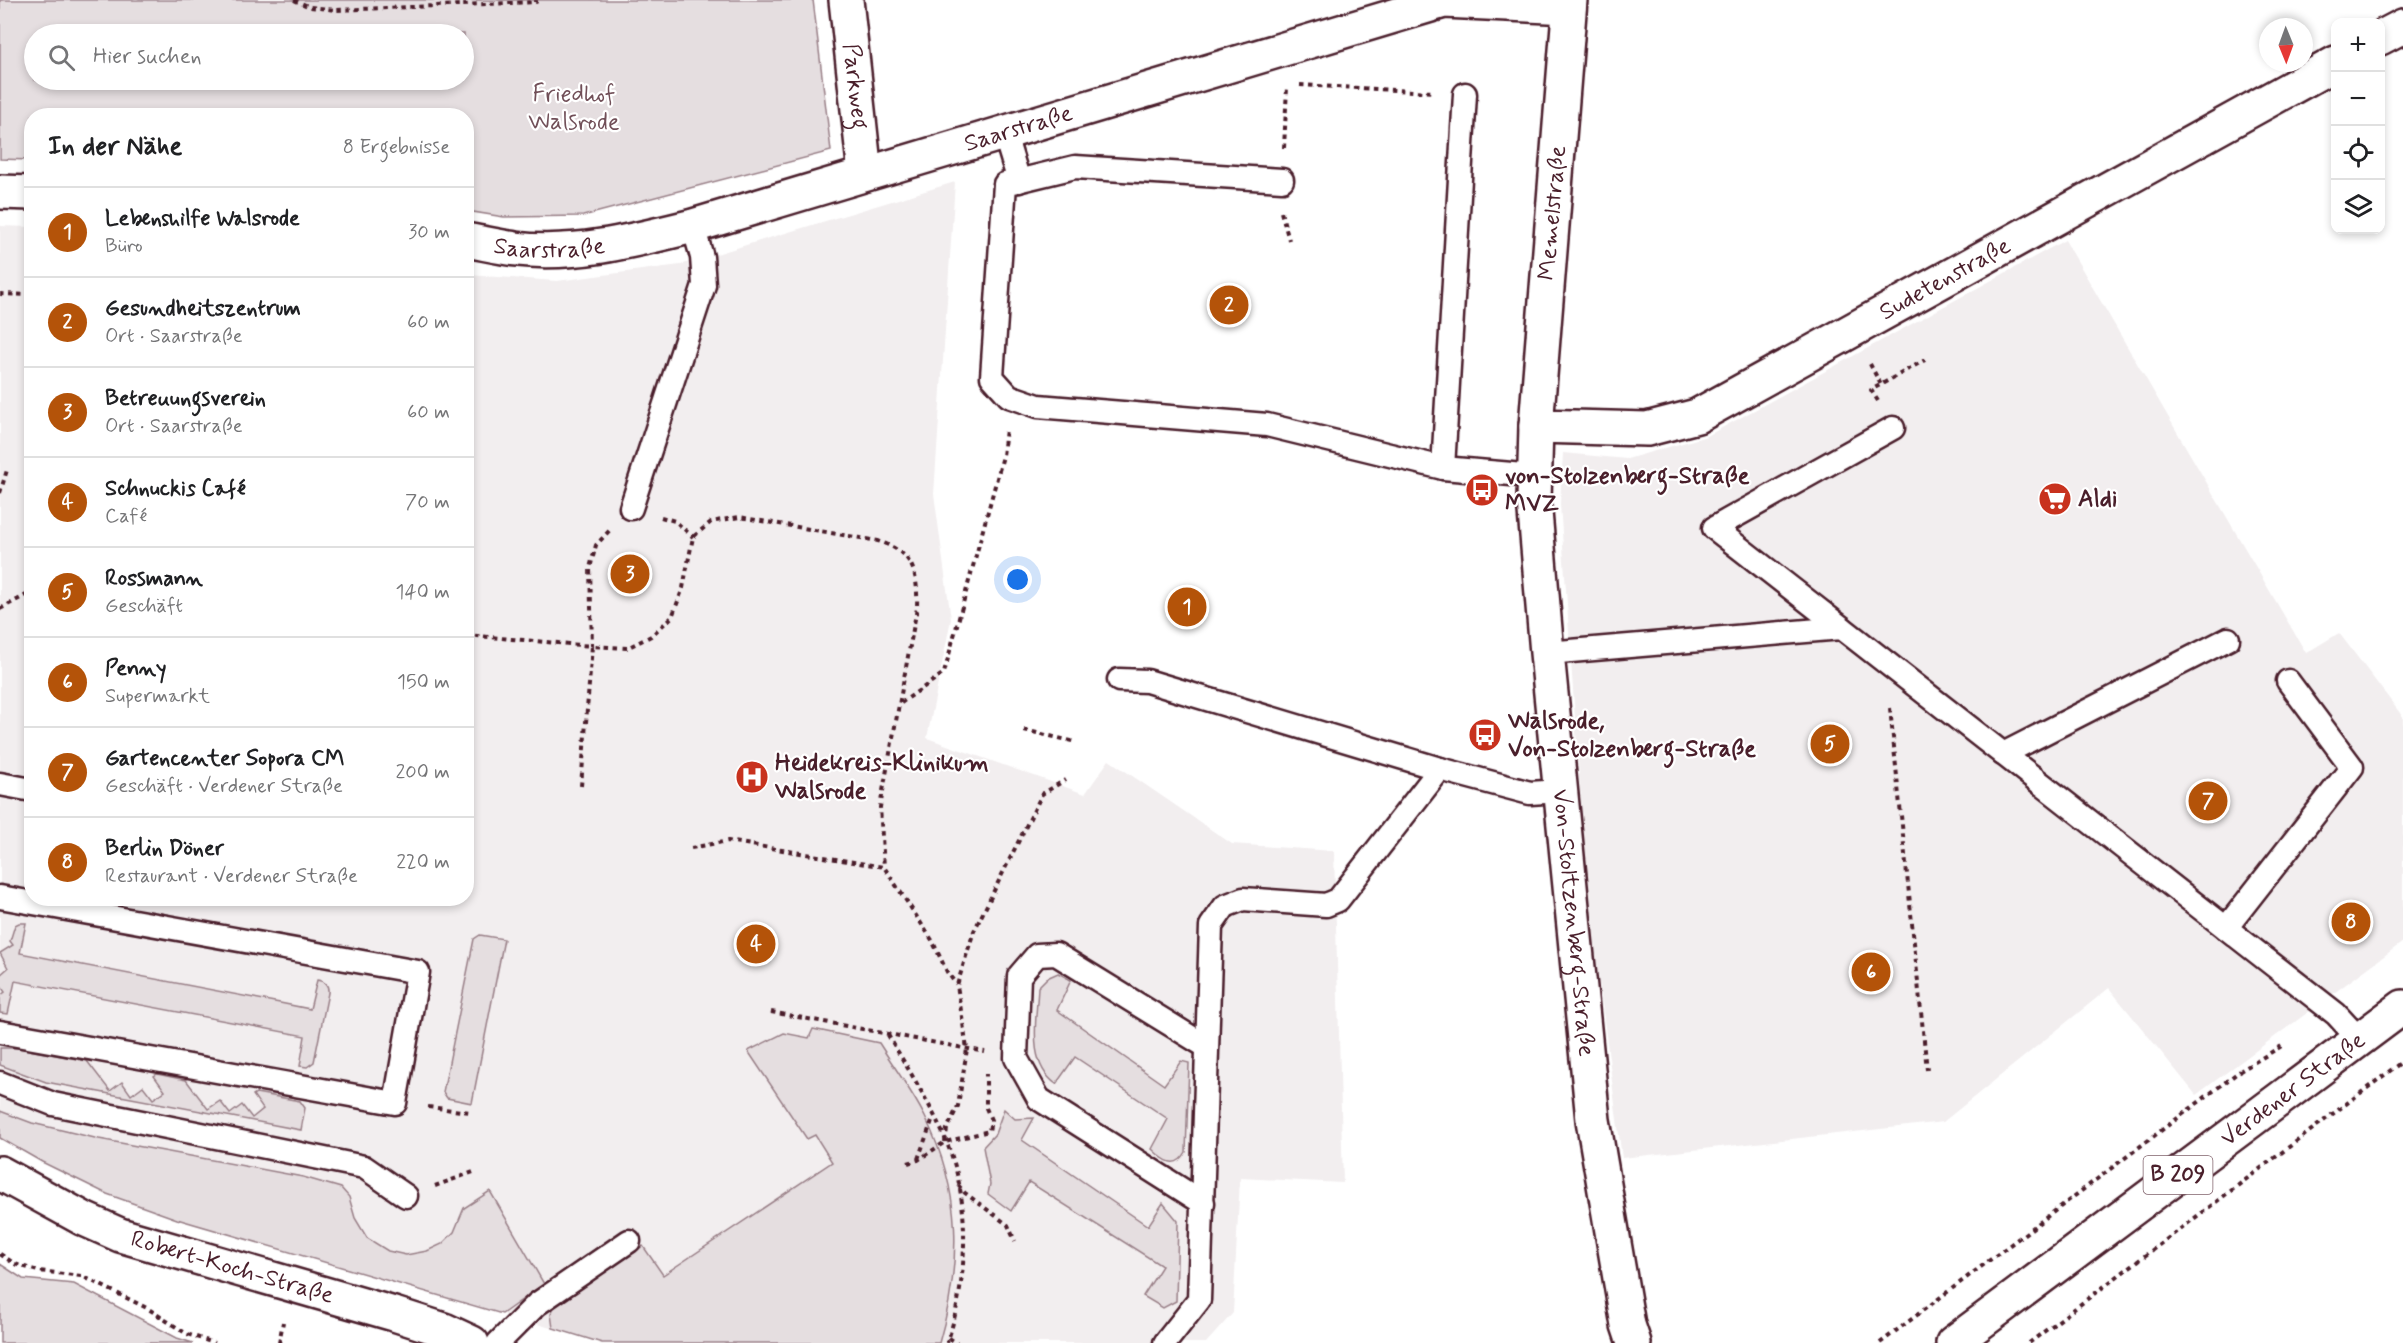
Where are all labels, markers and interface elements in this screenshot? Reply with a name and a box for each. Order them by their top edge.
north arrow [2259,18,2313,72]
map controls [2331,18,2385,234]
button: + [2331,18,2385,72]
search box [24,24,474,90]
icon: search [45,41,78,74]
street label: Parkweg [835,42,876,131]
text: Hier suchen [93,43,202,71]
button: − [2331,72,2385,126]
park label: Friedhof Walsrode [528,79,620,138]
street label: Saarstraße [961,98,1076,159]
button: locate [2331,126,2385,180]
text: In der Nähe [48,130,182,164]
text: 8 Ergebnisse [343,134,450,161]
street label: Memelstraße [1532,144,1574,282]
button: layers [2331,180,2385,234]
text: Lebenshilfe Walsrode [105,205,300,233]
text: 1 [63,219,72,246]
text: 30 m [408,219,450,246]
street label: Saarstraße [491,230,607,266]
street label: Sudetenstraße [1874,230,2016,328]
text: Büro [105,233,143,260]
pin: 2 [1210,282,1248,328]
text: Gesundheitszentrum [105,295,301,323]
text: 2 [63,309,72,336]
text: 60 m [407,309,450,336]
text: Ort · Saarstraße [105,323,243,350]
text: Betreuungsverein [105,385,266,413]
text: 3 [63,399,72,426]
text: 60 m [407,399,450,426]
text: Ort · Saarstraße [105,413,243,440]
place label: von-Stolzenberg-Straße MVZ [1505,461,1750,520]
bus stop icon: von-Stolzenberg-Straße MVZ [1464,472,1500,508]
text: Schnuckis Café [105,475,246,503]
supermarket icon: Aldi [2037,481,2073,517]
place label: Aldi [2078,484,2117,515]
text: 4 [62,489,73,516]
text: 70 m [405,489,450,516]
text: Café [105,503,147,530]
pin: 3 [610,552,650,596]
text: Rossmann [105,565,203,593]
your location [1003,565,1032,594]
text: 5 [62,579,74,606]
text: 140 m [396,579,450,606]
pin: 1 [1168,584,1206,630]
text: Geschäft [105,593,183,620]
text: Penny [105,655,166,683]
text: 6 [62,669,73,696]
text: 150 m [397,669,450,696]
text: Supermarkt [105,683,210,710]
place label: Walsrode, Von-Stolzenberg-Straße [1507,706,1756,768]
bus stop icon: Walsrode, Von-Stolzenberg-Straße [1467,717,1503,753]
pin: 5 [1810,722,1850,766]
text: Gartencenter Sopora CM [105,745,344,773]
place label: Heidekreis-Klinikum Walsrode [774,748,989,807]
text: 7 [61,759,74,786]
text: 200 m [395,759,450,786]
hospital icon: Heidekreis-Klinikum Walsrode [734,759,770,795]
text: Geschäft · Verdener Straße [105,773,343,800]
pin: 7 [2188,778,2228,824]
street label: Von-Stoltzenberg-Straße [1545,788,1602,1058]
text: Berlin Döner [105,835,224,863]
text: 8 [62,849,73,876]
text: 220 m [396,849,450,876]
text: Restaurant · Verdener Straße [105,863,358,890]
pin: 8 [2332,900,2370,944]
pin: 4 [736,922,776,966]
pin: 6 [1852,950,1890,994]
street label: Verdener Straße [2214,1025,2372,1154]
road number: B 209 [2144,1156,2212,1194]
street label: Robert-Koch-Straße [127,1223,337,1311]

